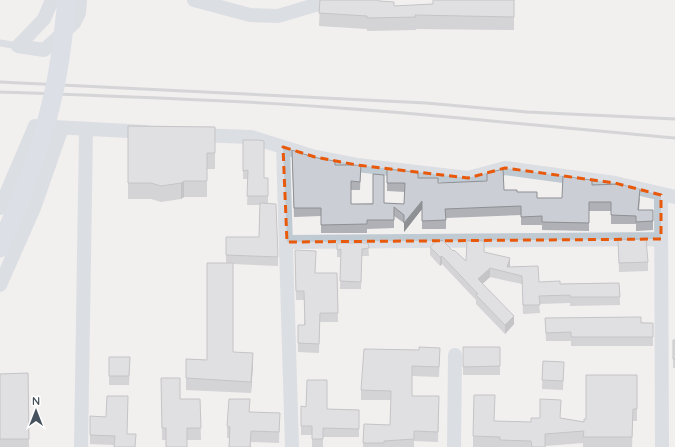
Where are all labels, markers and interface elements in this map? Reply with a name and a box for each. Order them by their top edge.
north arrow [16,391,56,431]
text: N [32,394,40,408]

